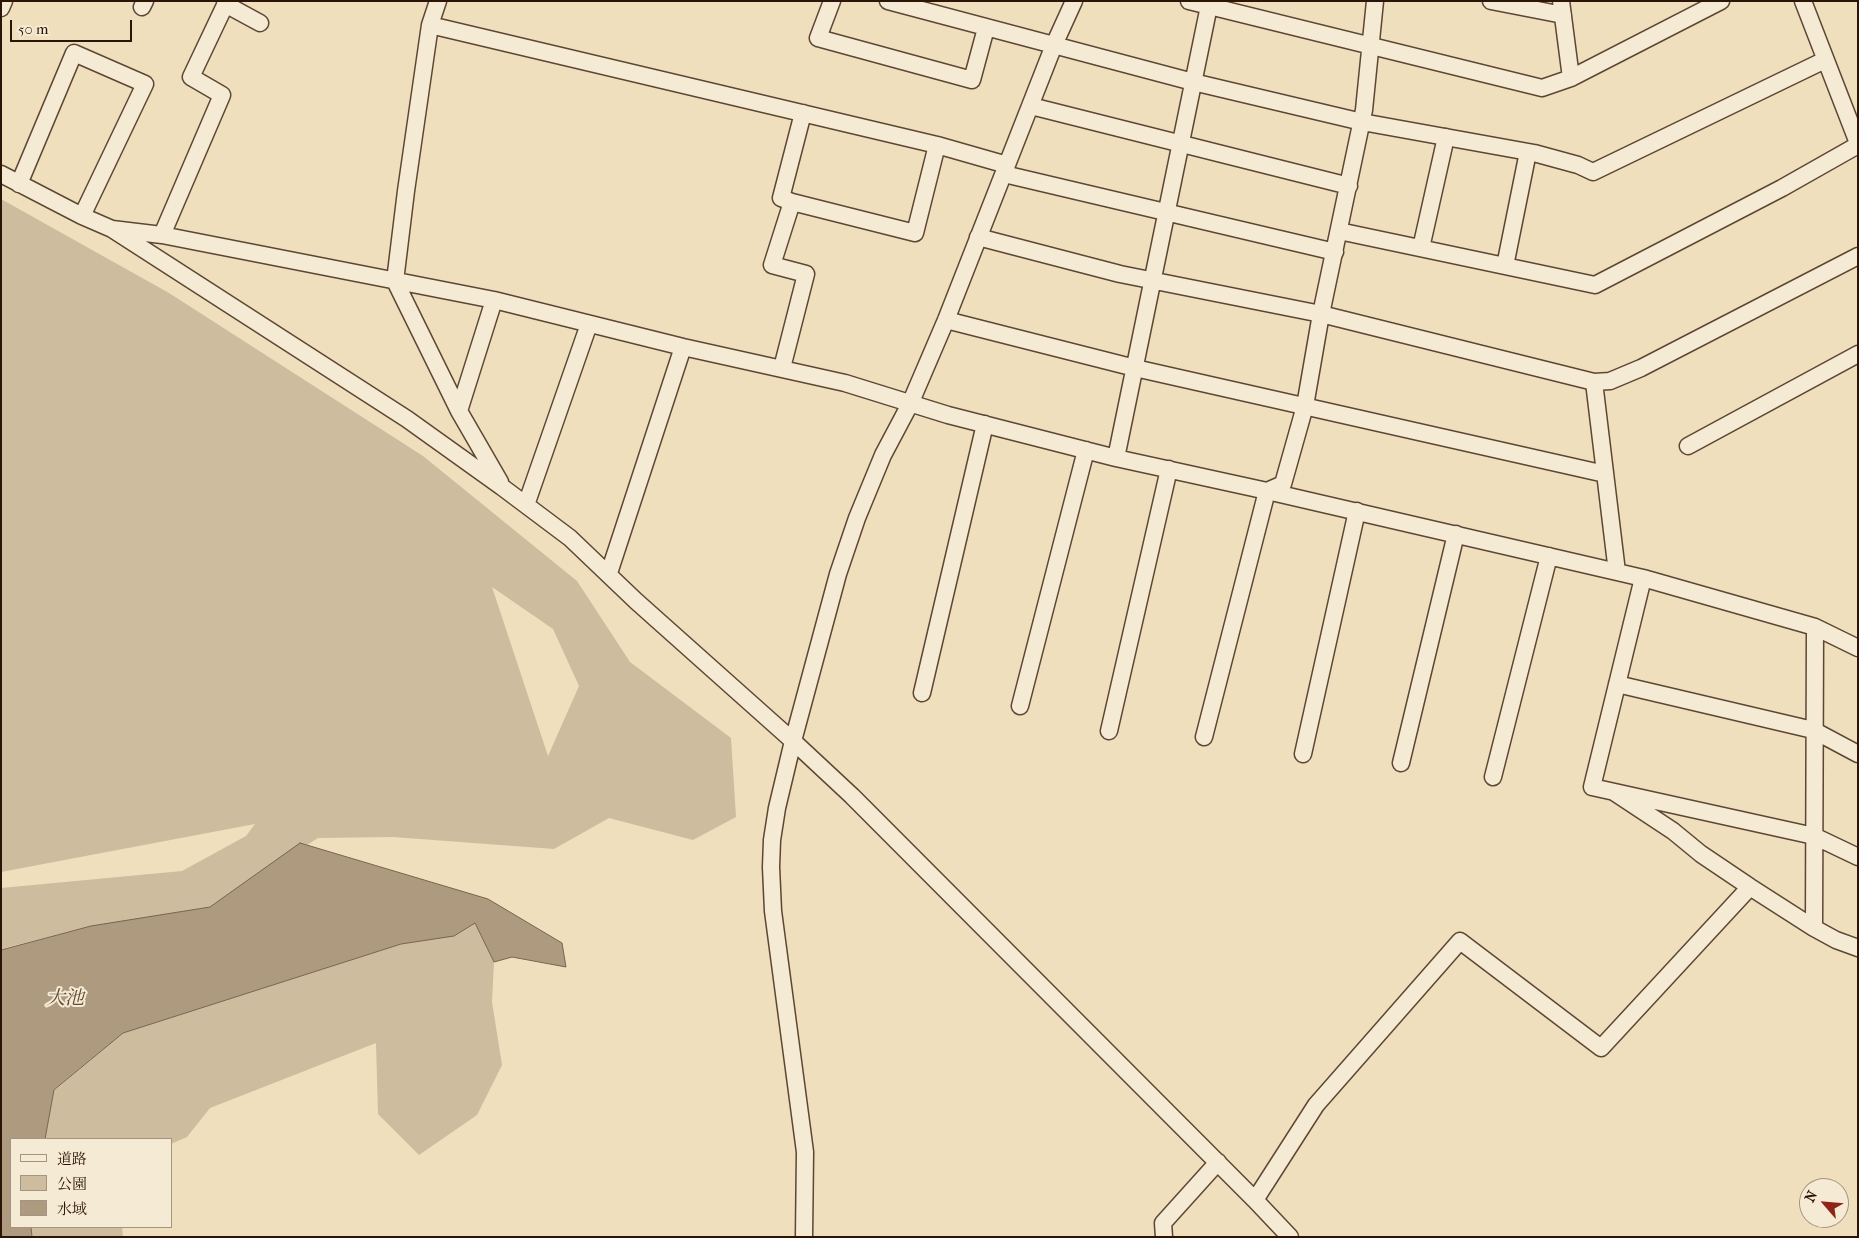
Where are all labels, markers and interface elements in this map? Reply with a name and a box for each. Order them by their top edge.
scale bar [12,10,135,42]
text: 50 m [18,20,48,38]
water label: 大池 [46,988,84,1010]
legend [10,1138,172,1228]
text: 道路 [57,1150,87,1168]
text: 公園 [57,1175,87,1193]
north arrow [1799,1178,1849,1228]
text: N [1801,1188,1821,1205]
text: 水域 [57,1200,87,1218]

